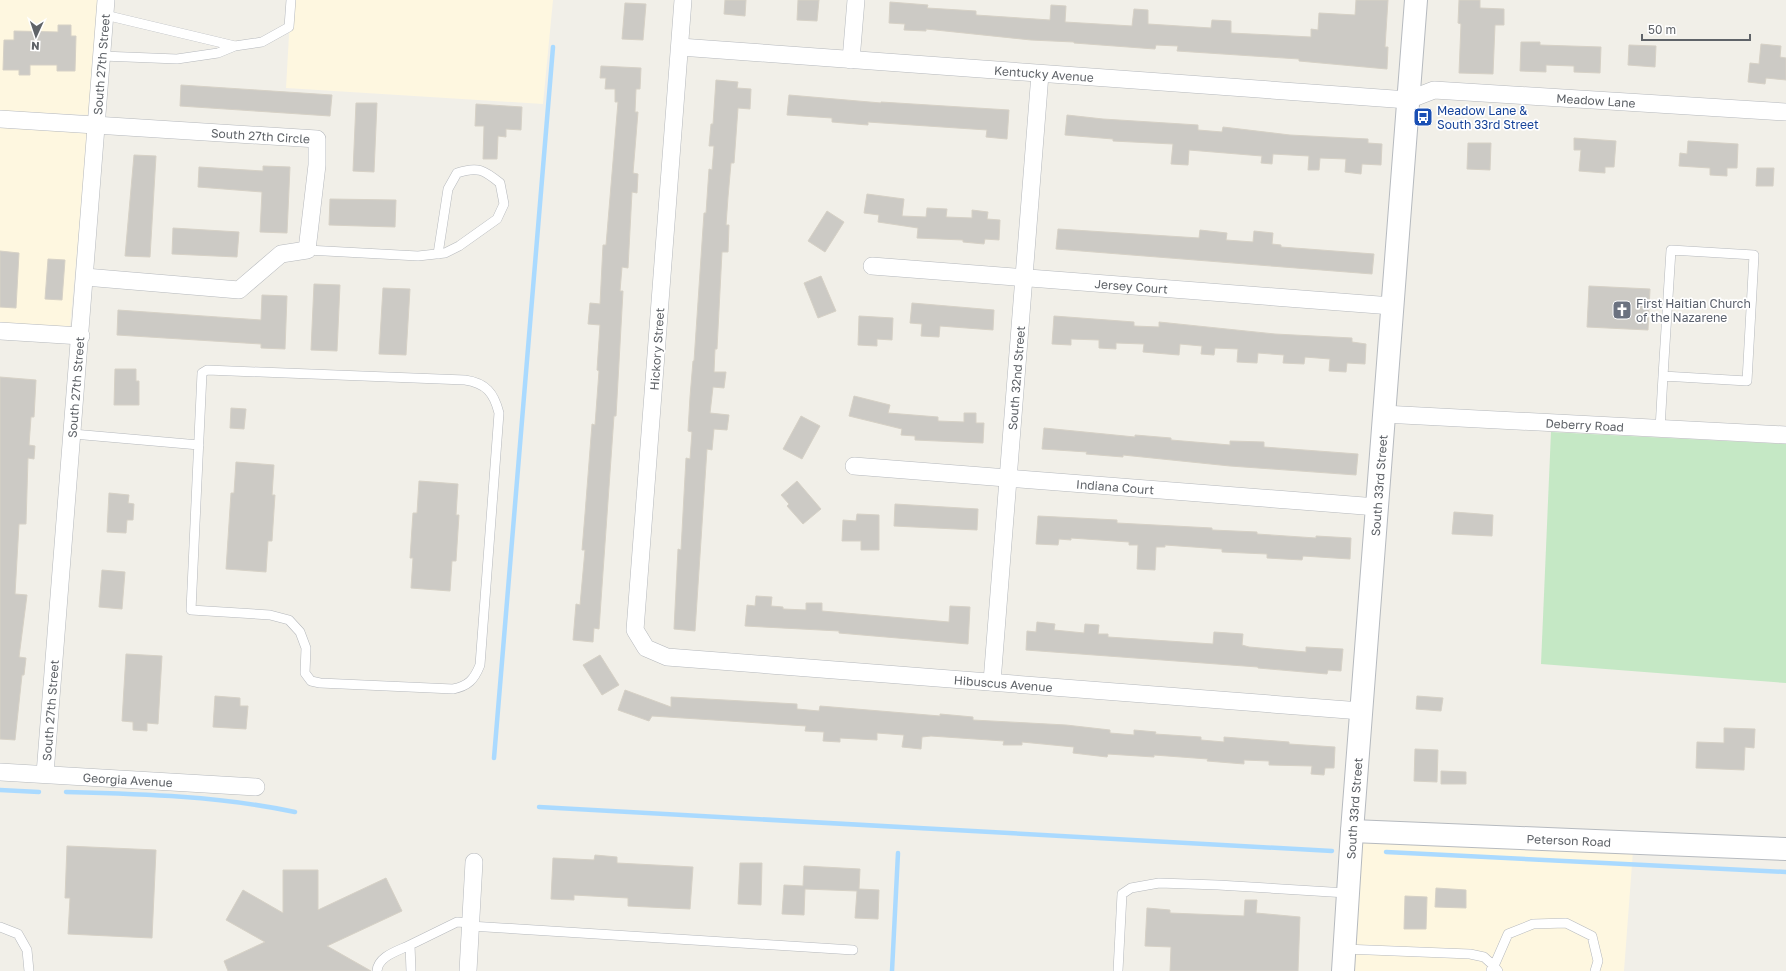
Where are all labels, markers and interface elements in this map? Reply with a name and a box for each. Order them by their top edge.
street label: South 27th Street [89,13,112,115]
north arrow [16,16,56,56]
scale bar [1642,16,1750,42]
text: 50 m [1648,22,1676,37]
text: N [31,40,40,53]
street label: Kentucky Avenue [994,62,1094,85]
street label: Meadow Lane [1556,90,1636,110]
place label: Meadow Lane & South 33rd Street [1437,103,1539,132]
bus stop icon: Meadow Lane & South 33rd Street [1412,106,1434,128]
street label: South 27th Circle [211,125,310,146]
street label: Jersey Court [1094,276,1169,296]
place label: First Haitian Church of the Nazarene [1636,296,1751,325]
church icon: First Haitian Church of the Nazarene [1611,299,1633,321]
street label: Hickory Street [647,307,667,391]
street label: South 32nd Street [1004,325,1028,431]
street label: South 27th Street [64,336,87,438]
street label: Deberry Road [1545,415,1624,434]
street label: South 33rd Street [1367,434,1390,537]
street label: Indiana Court [1076,476,1155,497]
street label: South 27th Street [39,659,62,761]
street label: Hibuscus Avenue [953,672,1053,694]
street label: South 33rd Street [1343,757,1365,860]
street label: Georgia Avenue [82,769,173,790]
street label: Peterson Road [1526,831,1611,849]

